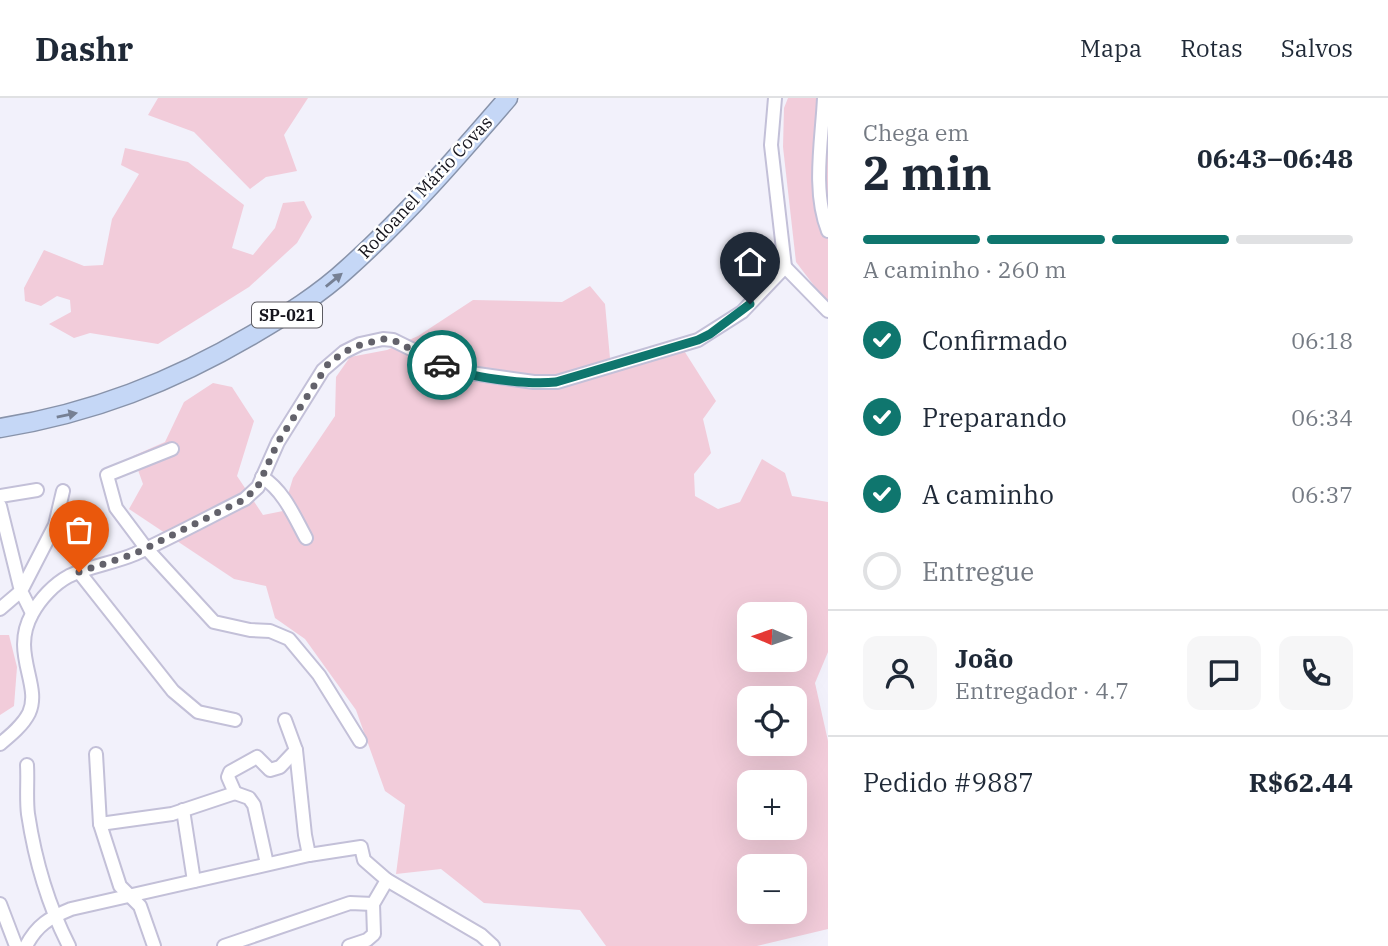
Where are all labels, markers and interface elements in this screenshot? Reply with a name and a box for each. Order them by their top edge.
text: Dashr [35,27,133,70]
text: Mapa [1080,32,1142,64]
text: Rotas [1180,32,1243,64]
text: Salvos [1281,32,1353,64]
street label: Rodoanel Mário Covas [353,111,497,263]
text: Chega em [863,117,969,147]
text: 06:43–06:48 [1197,141,1353,175]
text: 2 min [863,143,992,203]
pin [720,232,780,304]
icon: home [731,243,769,281]
text: A caminho · 260 m [863,254,1066,284]
one-way arrow [325,273,342,288]
road number: SP-021 [252,302,322,328]
icon: check [863,321,901,359]
text: Confirmado [922,323,1067,357]
text: 06:18 [1291,325,1353,355]
courier [407,330,477,400]
icon: car [423,346,461,384]
icon: check [863,398,901,436]
text: Preparando [922,400,1067,434]
text: 06:34 [1291,402,1353,432]
one-way arrow [56,409,78,420]
icon: check [863,475,901,513]
text: A caminho [922,477,1054,511]
text: 06:37 [1291,479,1353,509]
pin [49,500,109,572]
icon: bag [60,511,98,549]
text: Entregue [922,554,1034,588]
north arrow [737,602,807,672]
map controls [737,602,807,924]
button: person [863,636,937,710]
button: chat [1187,636,1261,710]
button: phone [1279,636,1353,710]
text: João [955,641,1013,675]
text: Entregador · 4.7 [955,675,1129,705]
button: locate [737,686,807,756]
text: Pedido #9887 [863,765,1034,799]
text: R$62.44 [1249,765,1353,799]
button: + [737,770,807,840]
button: − [737,854,807,924]

